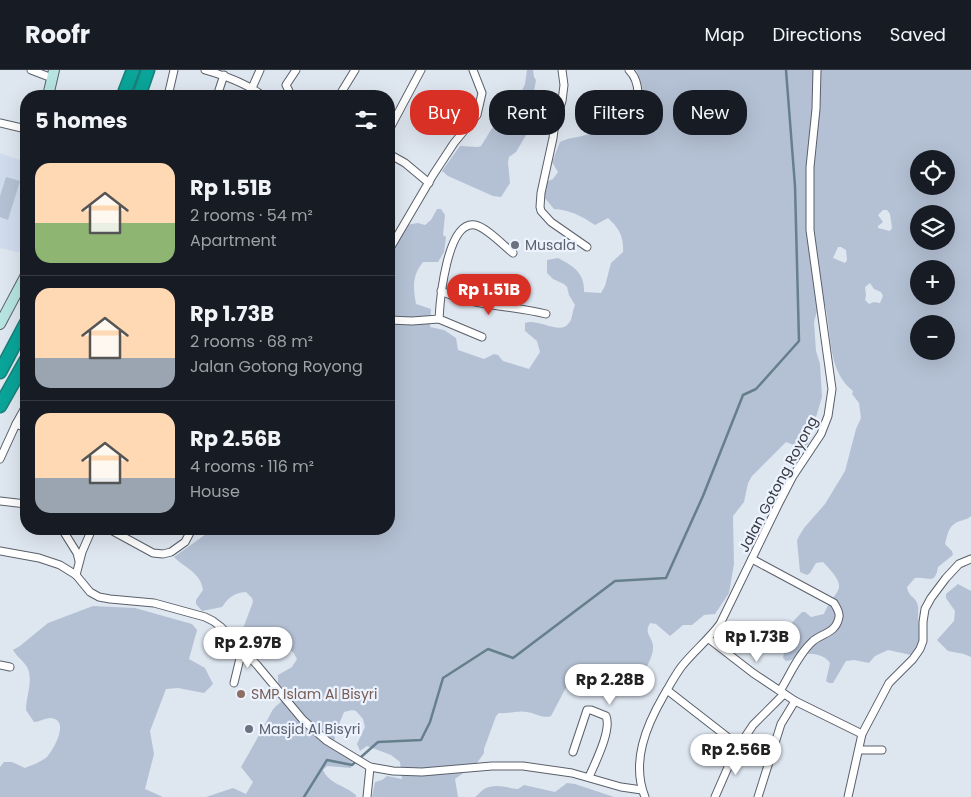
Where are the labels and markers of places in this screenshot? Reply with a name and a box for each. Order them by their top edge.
place label: Musala [525,235,576,255]
marker: Musala [509,239,521,251]
pin: Rp 1.51B [437,274,541,316]
pin: Rp 1.73B [705,620,809,663]
pin: Rp 2.97B [196,626,300,669]
pin: Rp 2.28B [558,664,662,706]
place label: SMP Islam Al Bisyri [251,684,377,704]
marker: SMP Islam Al Bisyri [235,688,247,700]
place label: Masjid Al Bisyri [259,719,360,739]
marker: Masjid Al Bisyri [243,723,255,735]
pin: Rp 2.56B [684,734,788,776]

